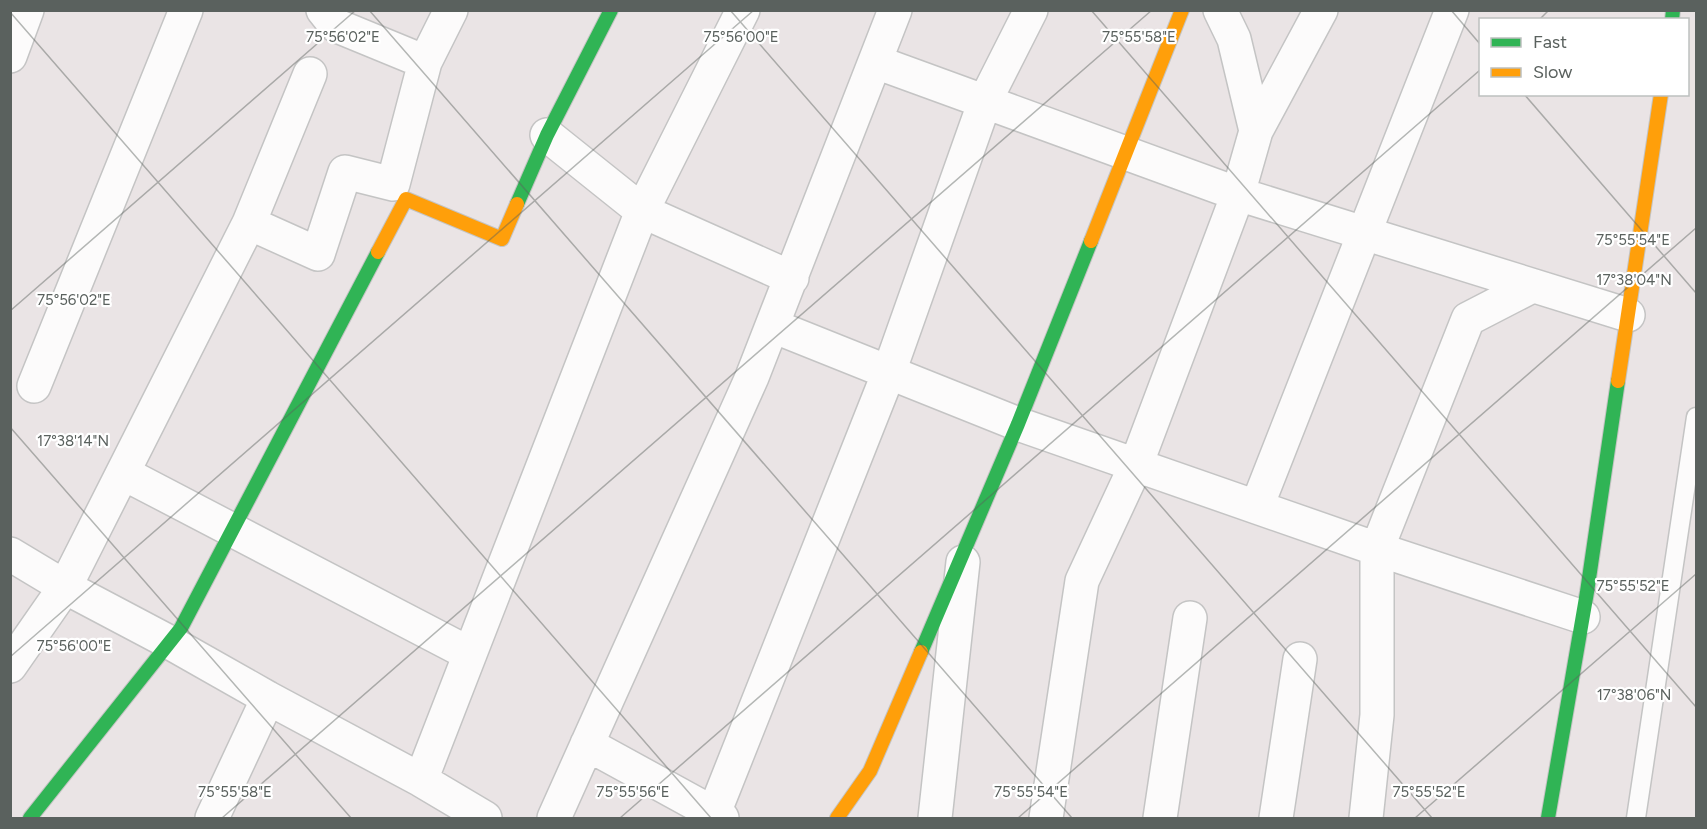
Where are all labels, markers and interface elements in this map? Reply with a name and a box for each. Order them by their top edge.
legend [1479,18,1689,96]
text: 75°56'02"E [306,28,380,46]
text: 75°56'00"E [703,28,779,46]
text: 75°55'58"E [1102,28,1176,46]
text: Fast [1533,31,1567,53]
text: Slow [1533,61,1572,83]
text: 75°55'54"E [1596,231,1670,249]
text: 17°38'04"N [1596,271,1672,289]
text: 75°56'02"E [37,291,111,309]
text: 17°38'14"N [37,432,109,450]
text: 75°55'52"E [1596,577,1670,595]
text: 75°56'00"E [36,637,112,655]
text: 17°38'06"N [1597,686,1671,704]
text: 75°55'58"E [198,783,272,801]
text: 75°55'56"E [596,783,670,801]
text: 75°55'54"E [994,783,1068,801]
text: 75°55'52"E [1392,783,1466,801]

